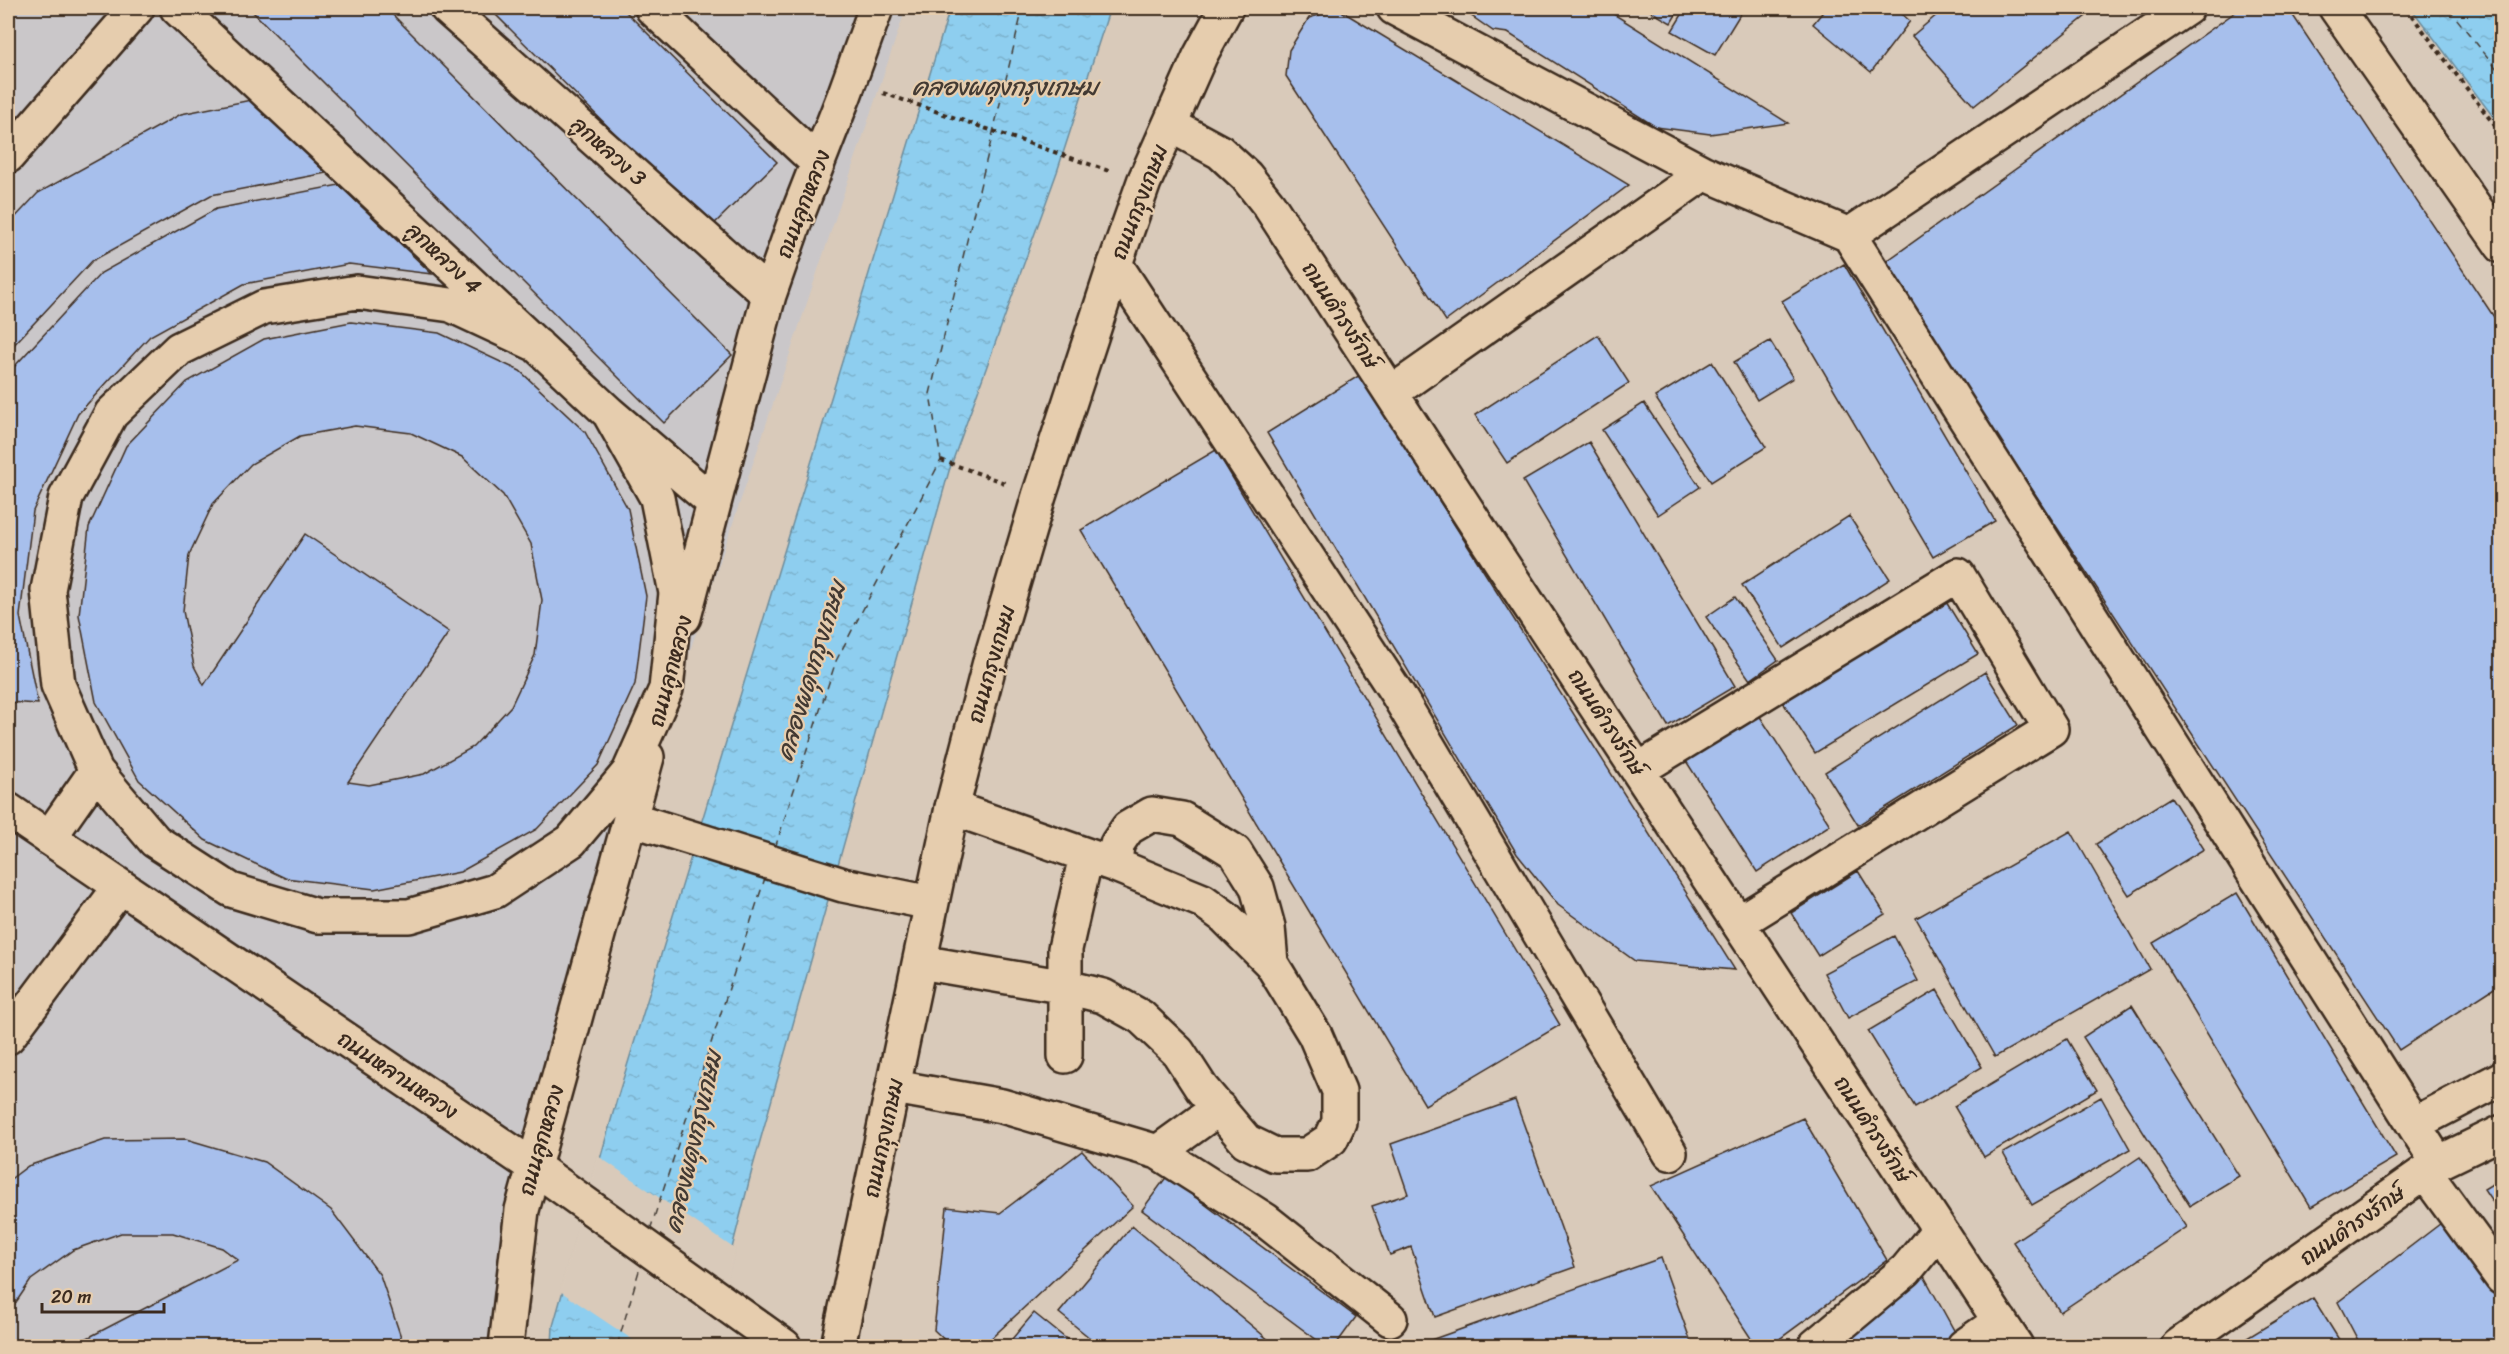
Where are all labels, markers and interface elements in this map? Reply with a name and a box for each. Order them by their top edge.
water label: คลองผดุงกรุงเกษม [912,66,1101,108]
street label: ลูกหลวง 3 [562,106,656,196]
street label: ถนนกรุงเกษม [1099,138,1179,266]
street label: ถนนลูกหลวง [764,144,842,264]
street label: ลูกหลวง 4 [397,212,491,304]
street label: ถนนดำรงรักษ์ [1291,253,1393,380]
water label: คลองผดุงกรุงเกษม [764,573,859,766]
street label: ถนนกรุงเกษม [956,600,1027,728]
street label: ถนนลูกหลวง [636,611,704,731]
street label: ถนนดำรงรักษ์ [1557,660,1659,787]
street label: ถนนหลานหลวง [329,1020,467,1130]
water label: คลองผดุงกรุงเกษม [652,1044,735,1237]
street label: ถนนดำรงรักษ์ [1823,1067,1925,1194]
street label: ถนนกรุงเกษม [851,1074,915,1201]
street label: ถนนลูกหลวง [506,1080,576,1200]
street label: ถนนดำรงรักษ์ [2291,1172,2416,1276]
scale bar [42,1276,164,1314]
text: 20 m [51,1281,91,1313]

